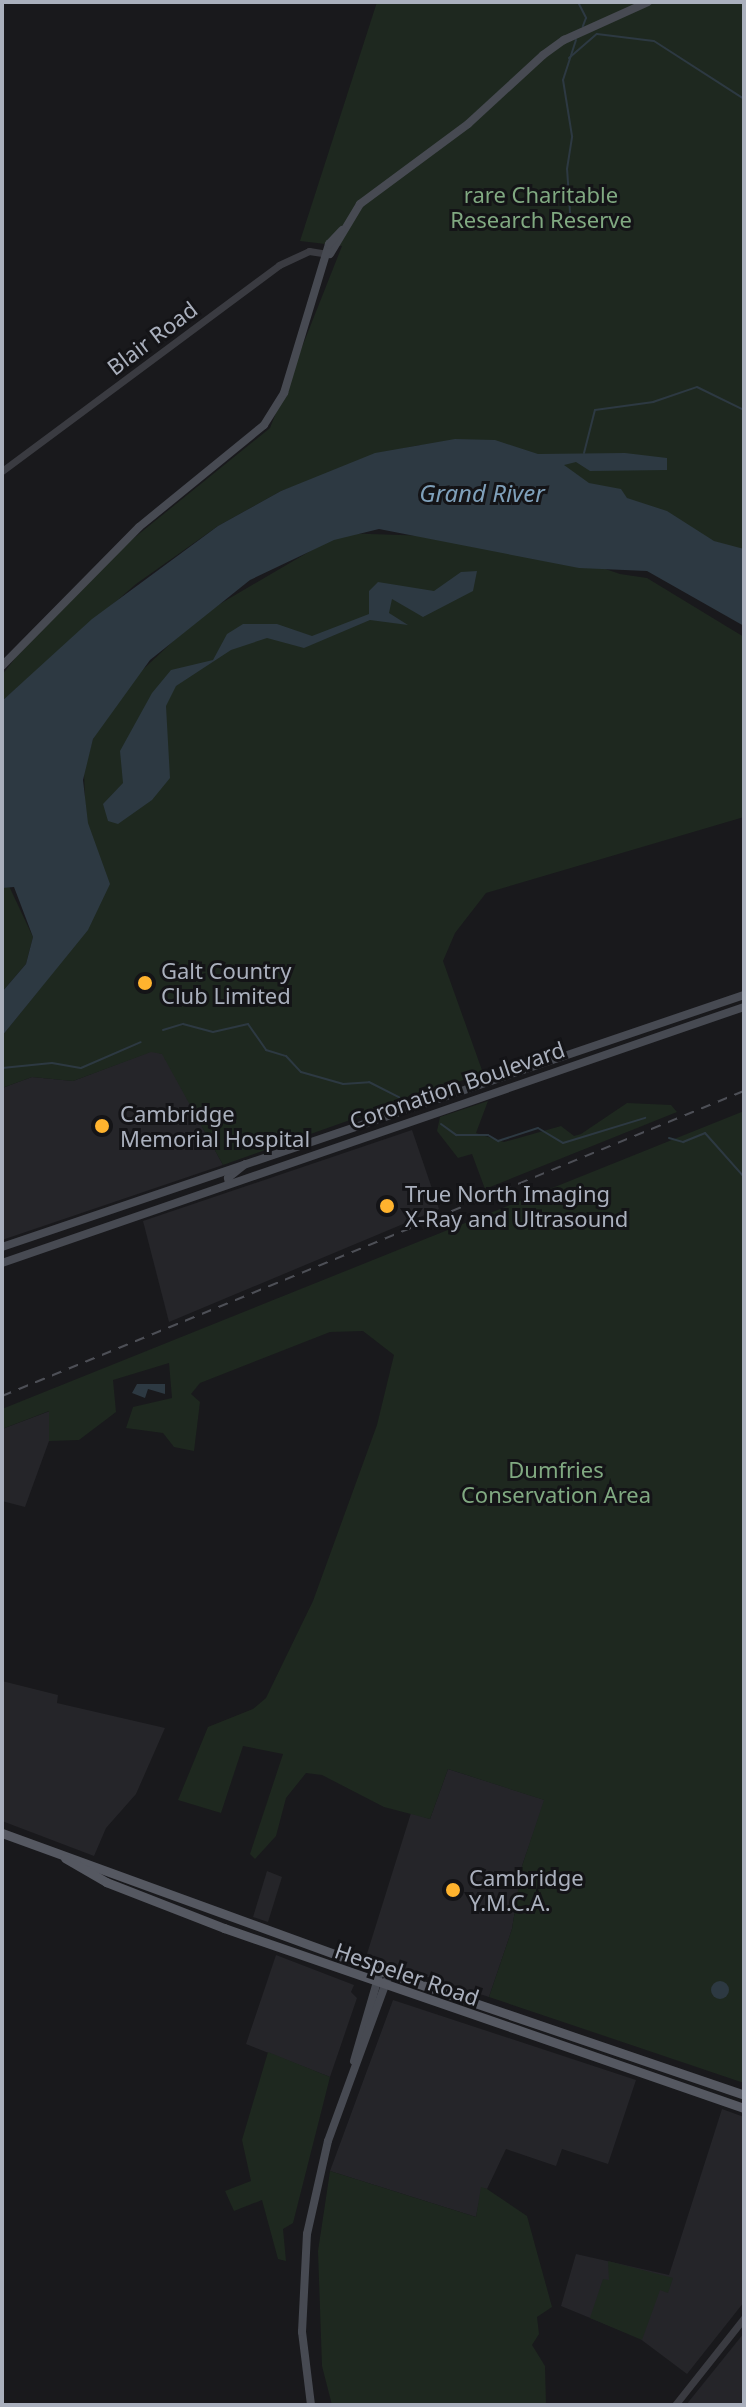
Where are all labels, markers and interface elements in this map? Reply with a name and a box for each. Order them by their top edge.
park label: rare Charitable Research Reserve [450,181,632,232]
street label: Blair Road [102,296,202,380]
water label: Grand River [419,479,545,507]
place label: Galt Country Club Limited [161,957,291,1008]
marker: Galt Country Club Limited [136,974,154,992]
street label: Coronation Boulevard [346,1036,568,1134]
place label: Cambridge Memorial Hospital [120,1100,310,1152]
marker: Cambridge Memorial Hospital [91,1115,113,1137]
place label: True North Imaging X-Ray and Ultrasound [405,1180,628,1232]
marker: True North Imaging X-Ray and Ultrasound [376,1195,398,1217]
park label: Dumfries Conservation Area [461,1456,651,1508]
place label: Cambridge Y.M.C.A. [469,1864,584,1916]
marker: Cambridge Y.M.C.A. [444,1881,462,1899]
street label: Hespeler Road [331,1937,483,2011]

